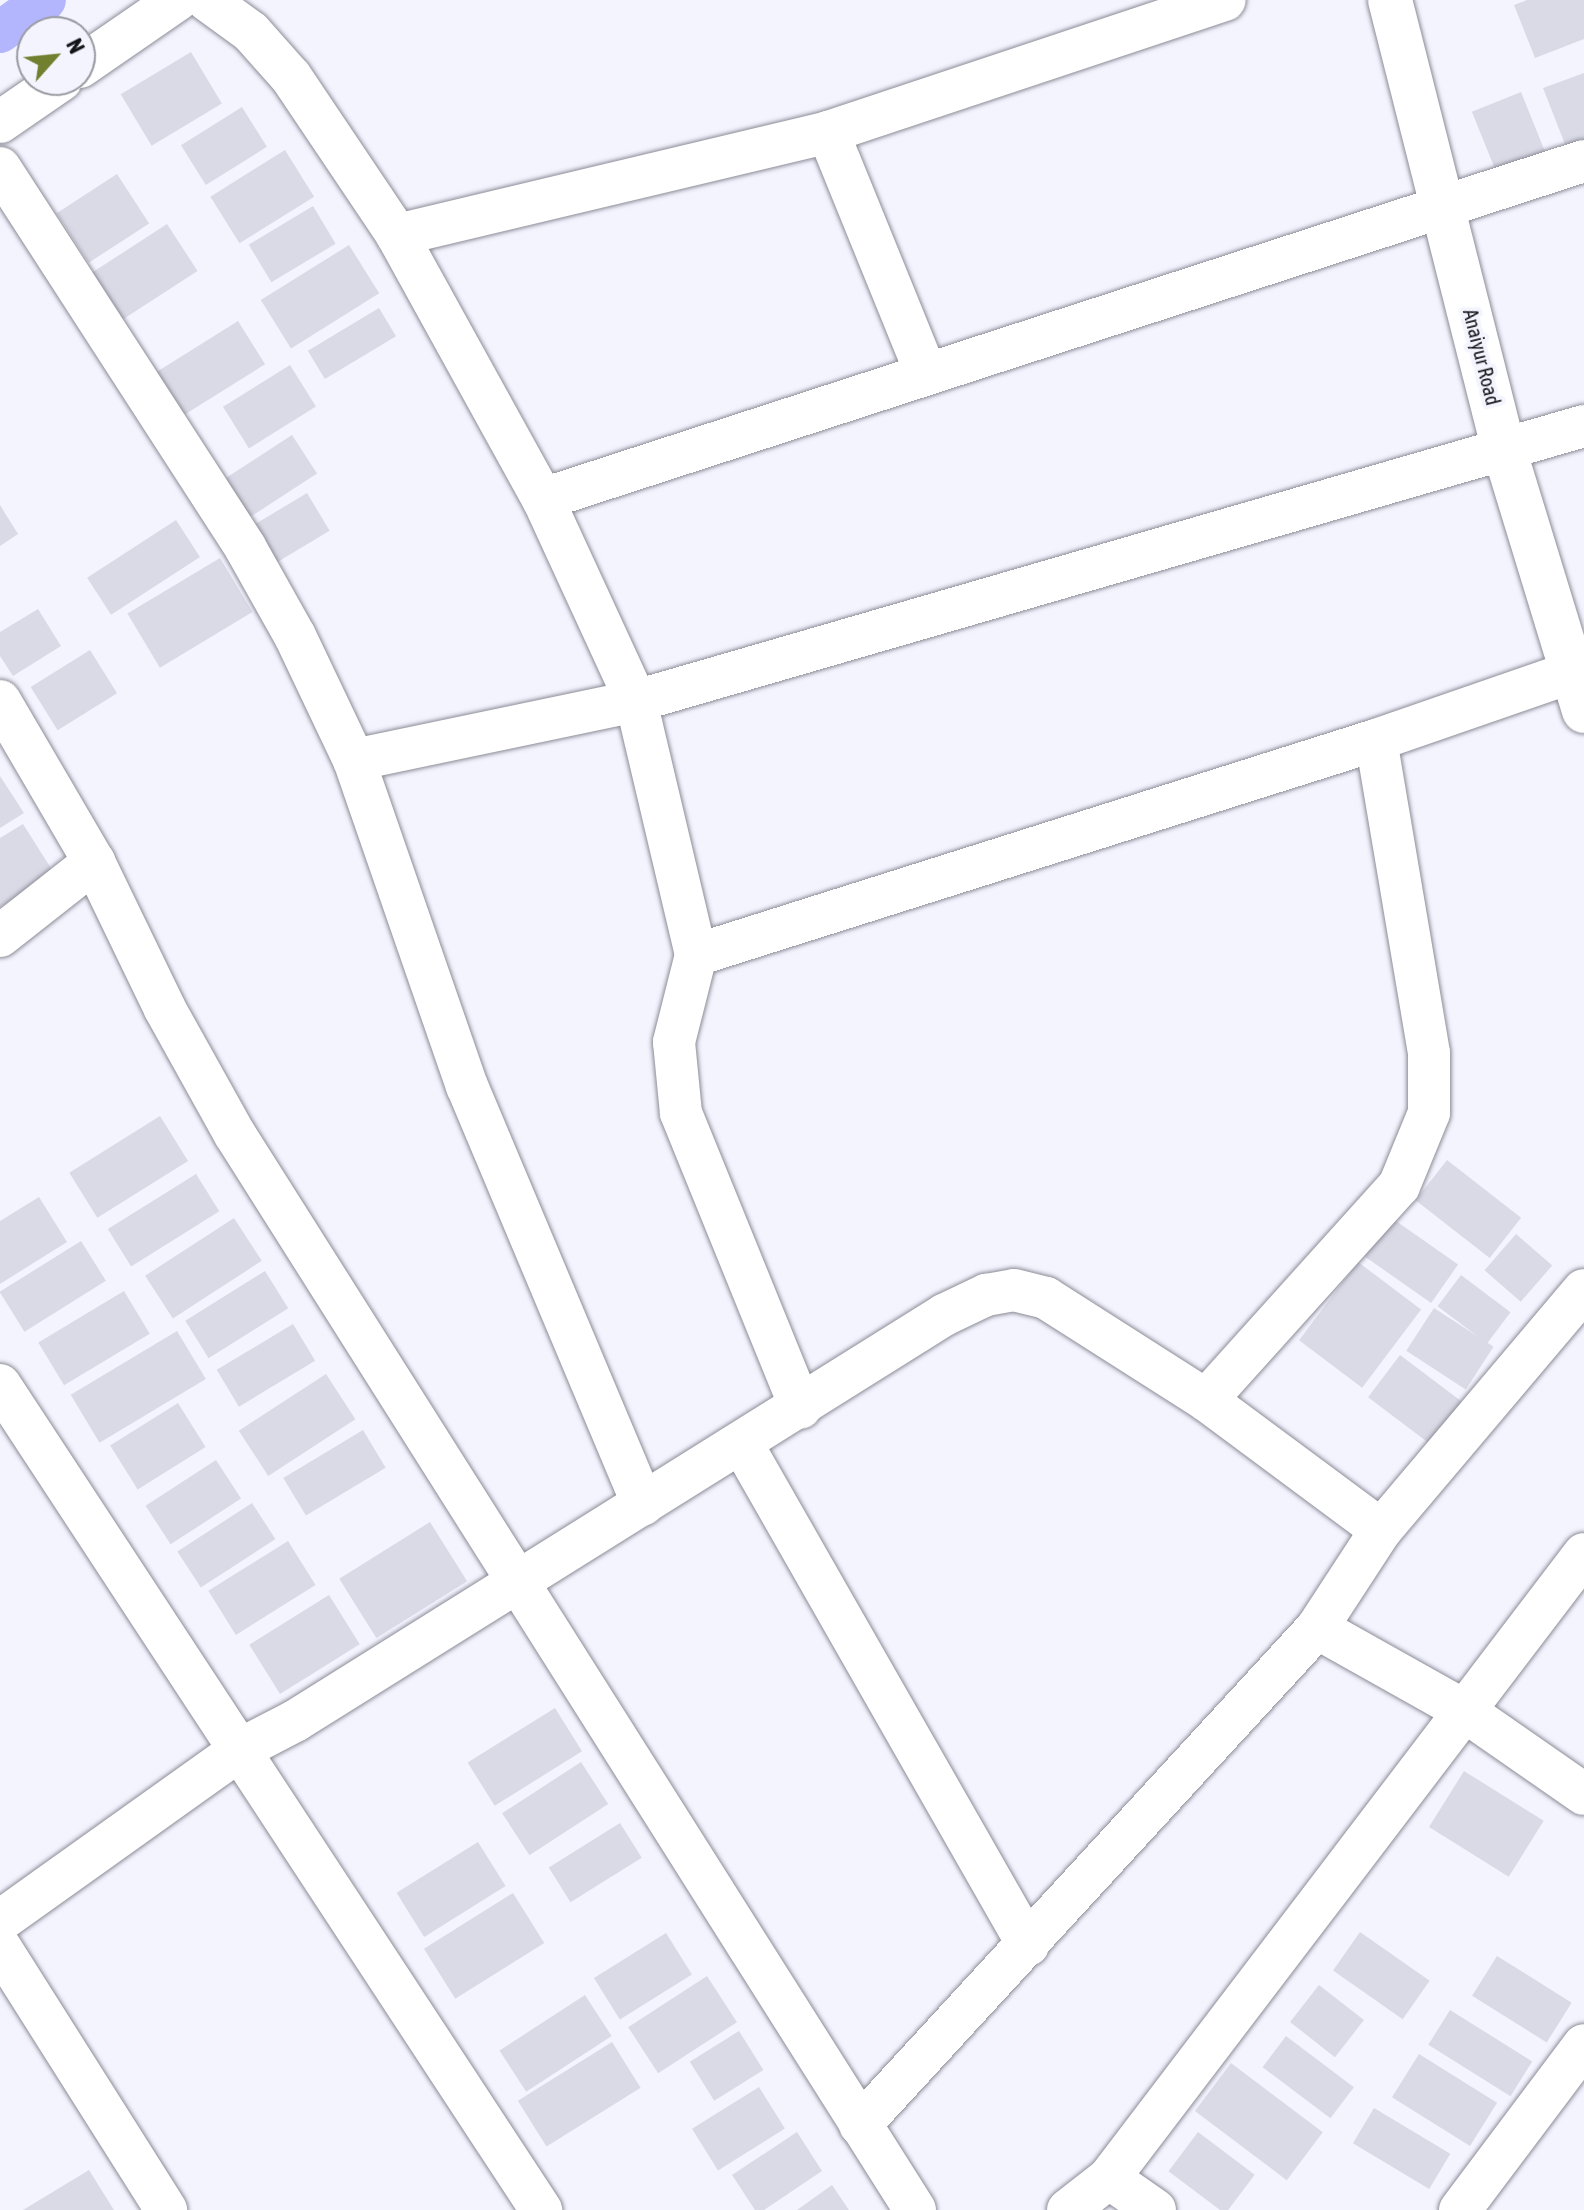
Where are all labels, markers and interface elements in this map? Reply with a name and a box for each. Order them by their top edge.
north arrow [16,16,96,96]
text: N [61,34,90,58]
street label: Anaiyur Road [1458,306,1506,408]

